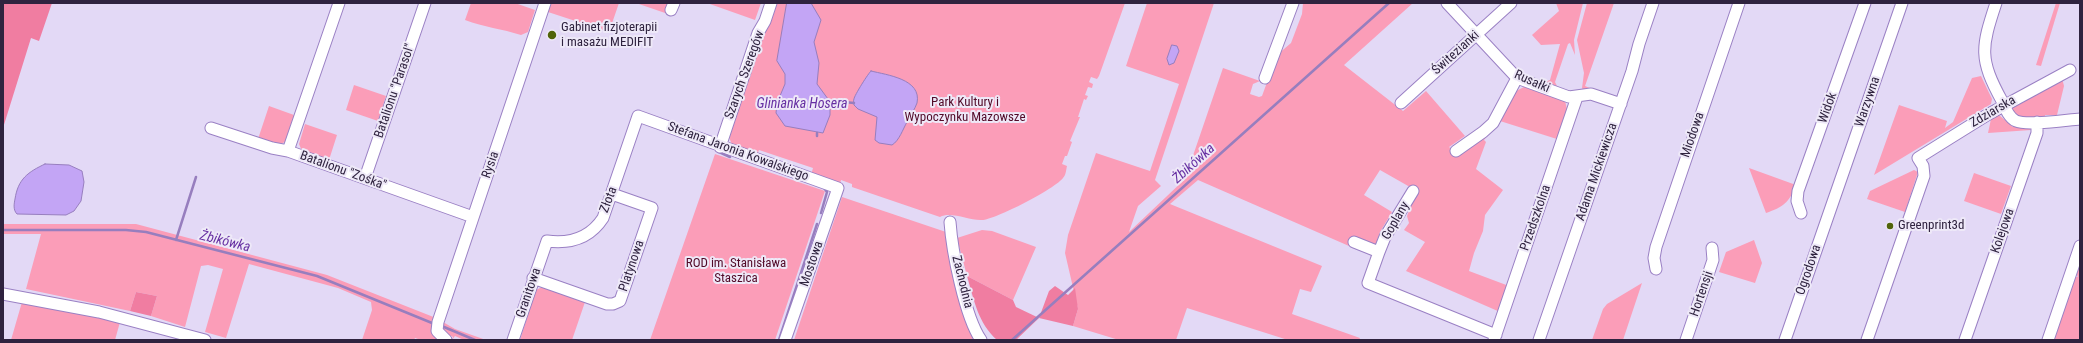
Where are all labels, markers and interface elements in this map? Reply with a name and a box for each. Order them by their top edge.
place label: Gabinet fizjoterapii i masażu MEDIFIT [561,20,657,51]
street label: Świtezianki [1429,28,1483,78]
marker: Gabinet fizjoterapii i masażu MEDIFIT [546,29,558,41]
street label: Szarych Szeregów [722,29,768,121]
street label: Batalionu "Parasol" [372,42,418,140]
street label: Rusałki [1512,67,1552,97]
street label: Warzywna [1852,75,1884,129]
street label: Widok [1815,90,1841,126]
street label: Zdziarska [1967,93,2019,131]
park label: Park Kultury i Wypoczynku Mazowsze [904,95,1026,126]
water label: Glinianka Hosera [756,96,848,112]
street label: Miodowa [1678,110,1708,160]
street label: Stefana Jaronia Kowalskiego [665,119,811,185]
street label: Adama Mickiewicza [1573,121,1621,223]
water label: Żbikówka [1169,141,1219,187]
street label: Batalionu "Zośka" [298,148,388,194]
street label: Rysia [479,149,503,181]
street label: Przedszkolna [1517,183,1555,253]
street label: Złota [597,185,621,215]
street label: Goplany [1379,199,1413,243]
street label: Kolejowa [1988,206,2018,256]
place label: Greenprint3d [1898,218,1964,234]
marker: Greenprint3d [1885,221,1895,231]
water label: Żbikówka [198,228,252,256]
street label: Platynowa [616,238,648,294]
street label: Mostowa [797,239,827,289]
street label: Ogrodowa [1793,243,1825,297]
street label: Zachodnia [948,254,976,310]
park label: ROD im. Stanisława Staszica [686,256,786,287]
street label: Granitowa [513,266,545,320]
street label: Hortensji [1687,269,1717,319]

